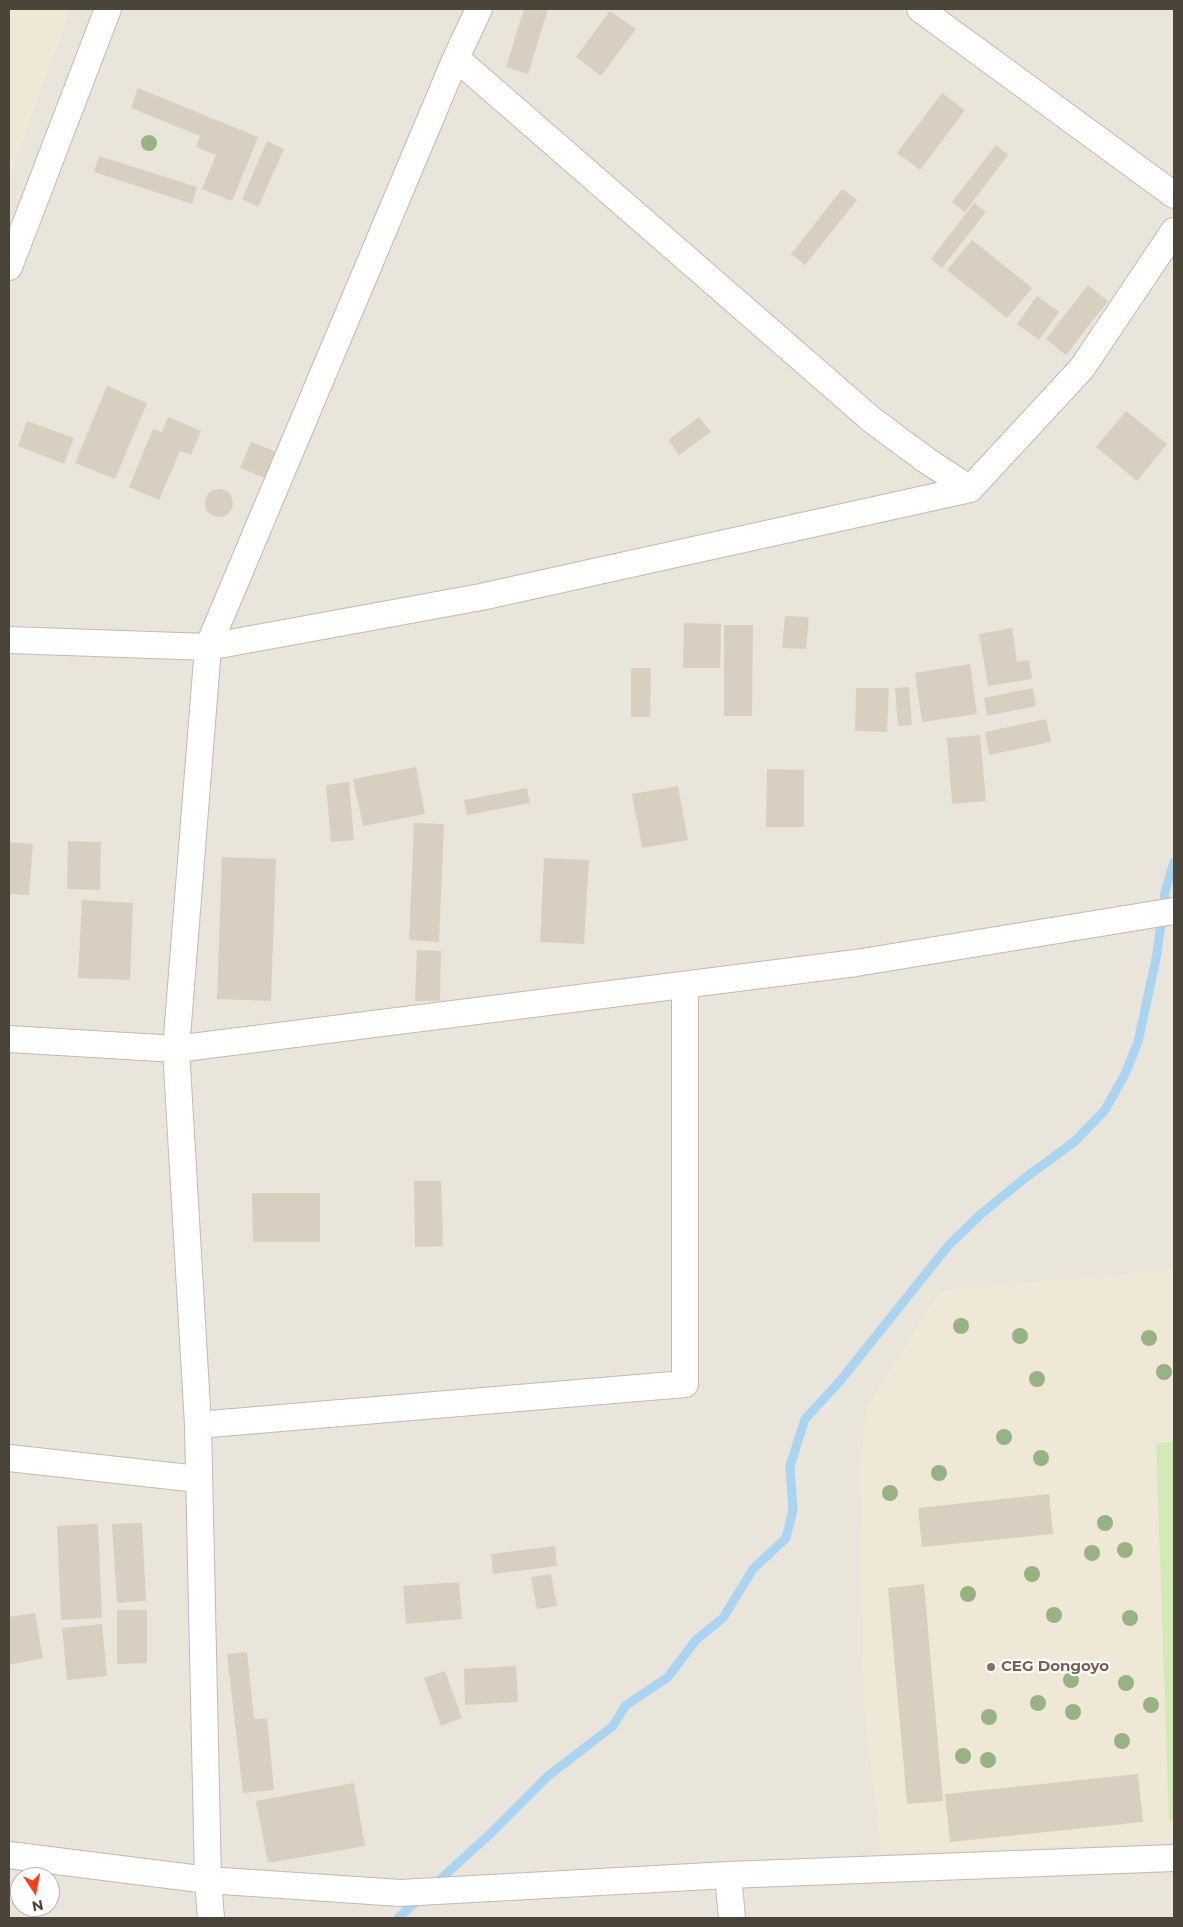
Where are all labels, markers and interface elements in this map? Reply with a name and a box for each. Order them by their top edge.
place label: CEG Dongoyo [1001,1658,1109,1676]
marker: CEG Dongoyo [985,1661,997,1673]
north arrow [10,1867,60,1917]
text: N [30,1896,45,1916]

